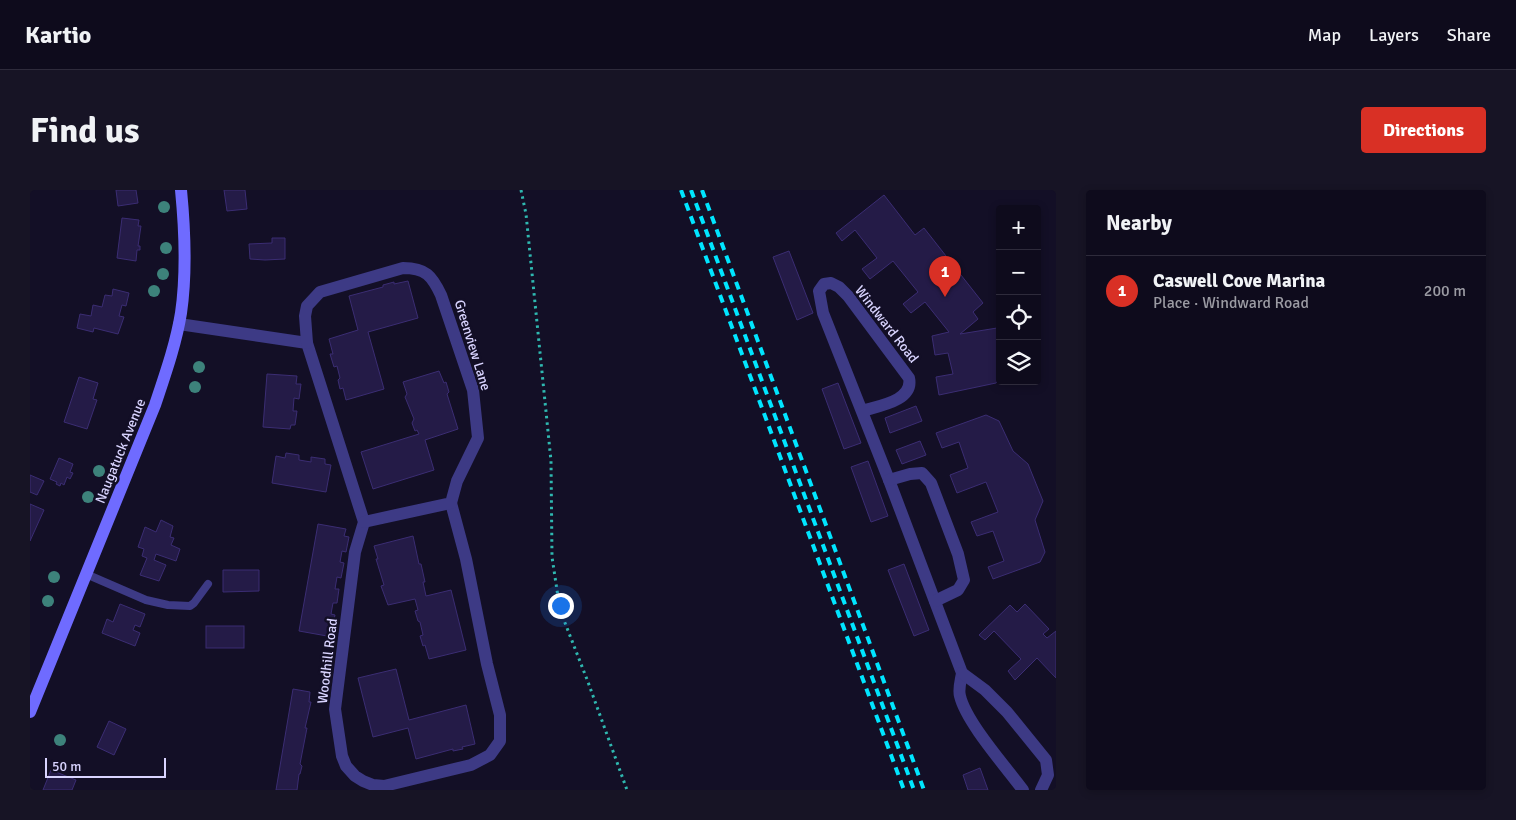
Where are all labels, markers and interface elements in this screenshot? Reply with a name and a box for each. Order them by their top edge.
text: Kartio [25,20,91,50]
text: Map [1308,24,1341,46]
text: Layers [1369,24,1419,46]
text: Share [1447,24,1491,46]
button: Directions [1361,107,1486,153]
text: Find us [30,109,140,152]
map controls [996,205,1041,385]
button: + [996,205,1041,250]
text: Nearby [1106,210,1172,236]
button: − [996,250,1041,295]
pin: 1 [929,256,961,297]
text: Caswell Cove Marina [1153,269,1325,293]
text: 1 [1118,281,1126,301]
text: 200 m [1424,281,1466,301]
street label: Windward Road [851,282,922,366]
text: Place · Windward Road [1153,293,1309,313]
button: locate [996,295,1041,340]
street label: Greenview Lane [451,298,494,393]
button: layers [996,340,1041,385]
street label: Naugatuck Avenue [92,396,149,506]
your location [548,593,574,619]
street label: Woodhill Road [314,617,341,705]
scale bar [45,755,166,778]
text: 50 m [52,758,81,775]

